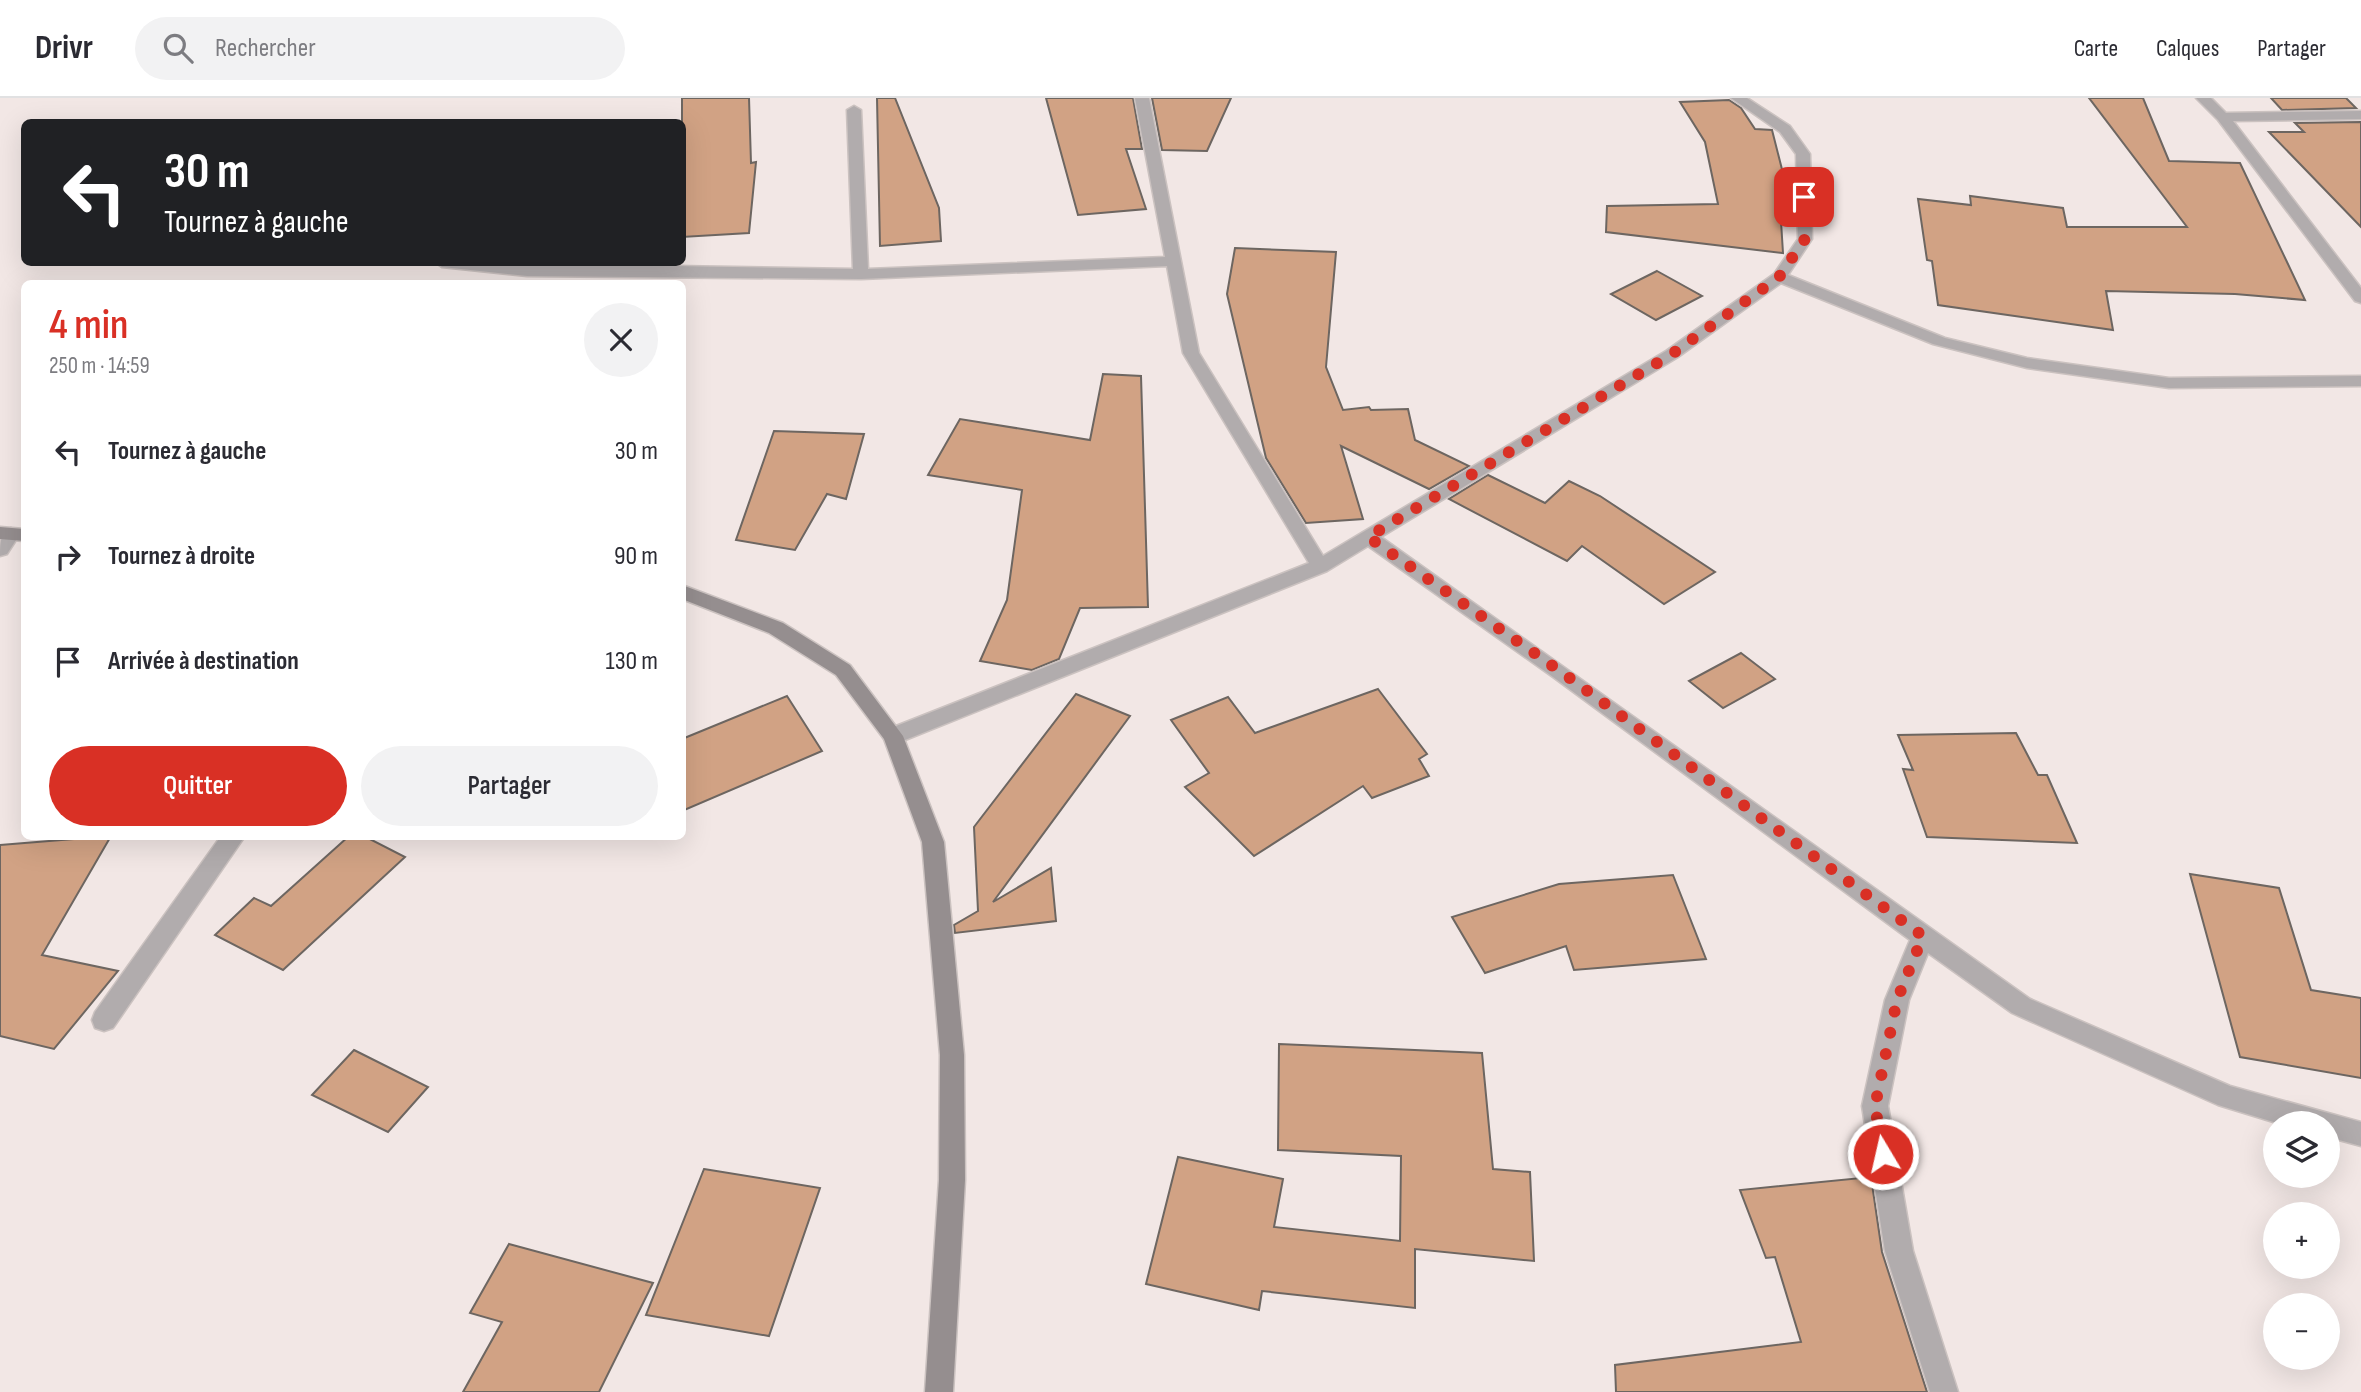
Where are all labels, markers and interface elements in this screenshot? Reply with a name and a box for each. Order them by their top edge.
search box [135,17,625,80]
text: Drivr [35,28,93,68]
icon: search [159,29,197,67]
text: Rechercher [215,33,316,64]
text: Carte [2074,34,2118,63]
text: Calques [2156,34,2219,63]
text: Partager [2257,34,2326,63]
text: 30 m [164,143,249,202]
icon: left [49,147,140,238]
pin [1774,167,1834,227]
icon: arrive [1785,178,1823,216]
text: Tournez à gauche [164,203,349,242]
text: 4 min [49,300,128,351]
button: close [584,303,658,377]
text: 250 m · 14:59 [49,352,150,380]
icon: left [49,433,87,471]
text: Tournez à gauche [108,436,266,467]
text: 30 m [615,436,658,467]
icon: right [49,538,87,576]
text: Tournez à droite [108,541,255,572]
text: 90 m [614,541,658,572]
icon: arrive [49,643,87,681]
text: Arrivée à destination [108,646,299,677]
text: 130 m [606,646,658,677]
button: Quitter [49,746,347,826]
button: Partager [361,746,658,826]
map controls [2263,1111,2340,1370]
button: layers [2263,1111,2340,1188]
position arrow [1846,1117,1920,1191]
button: + [2263,1202,2340,1279]
button: − [2263,1293,2340,1370]

